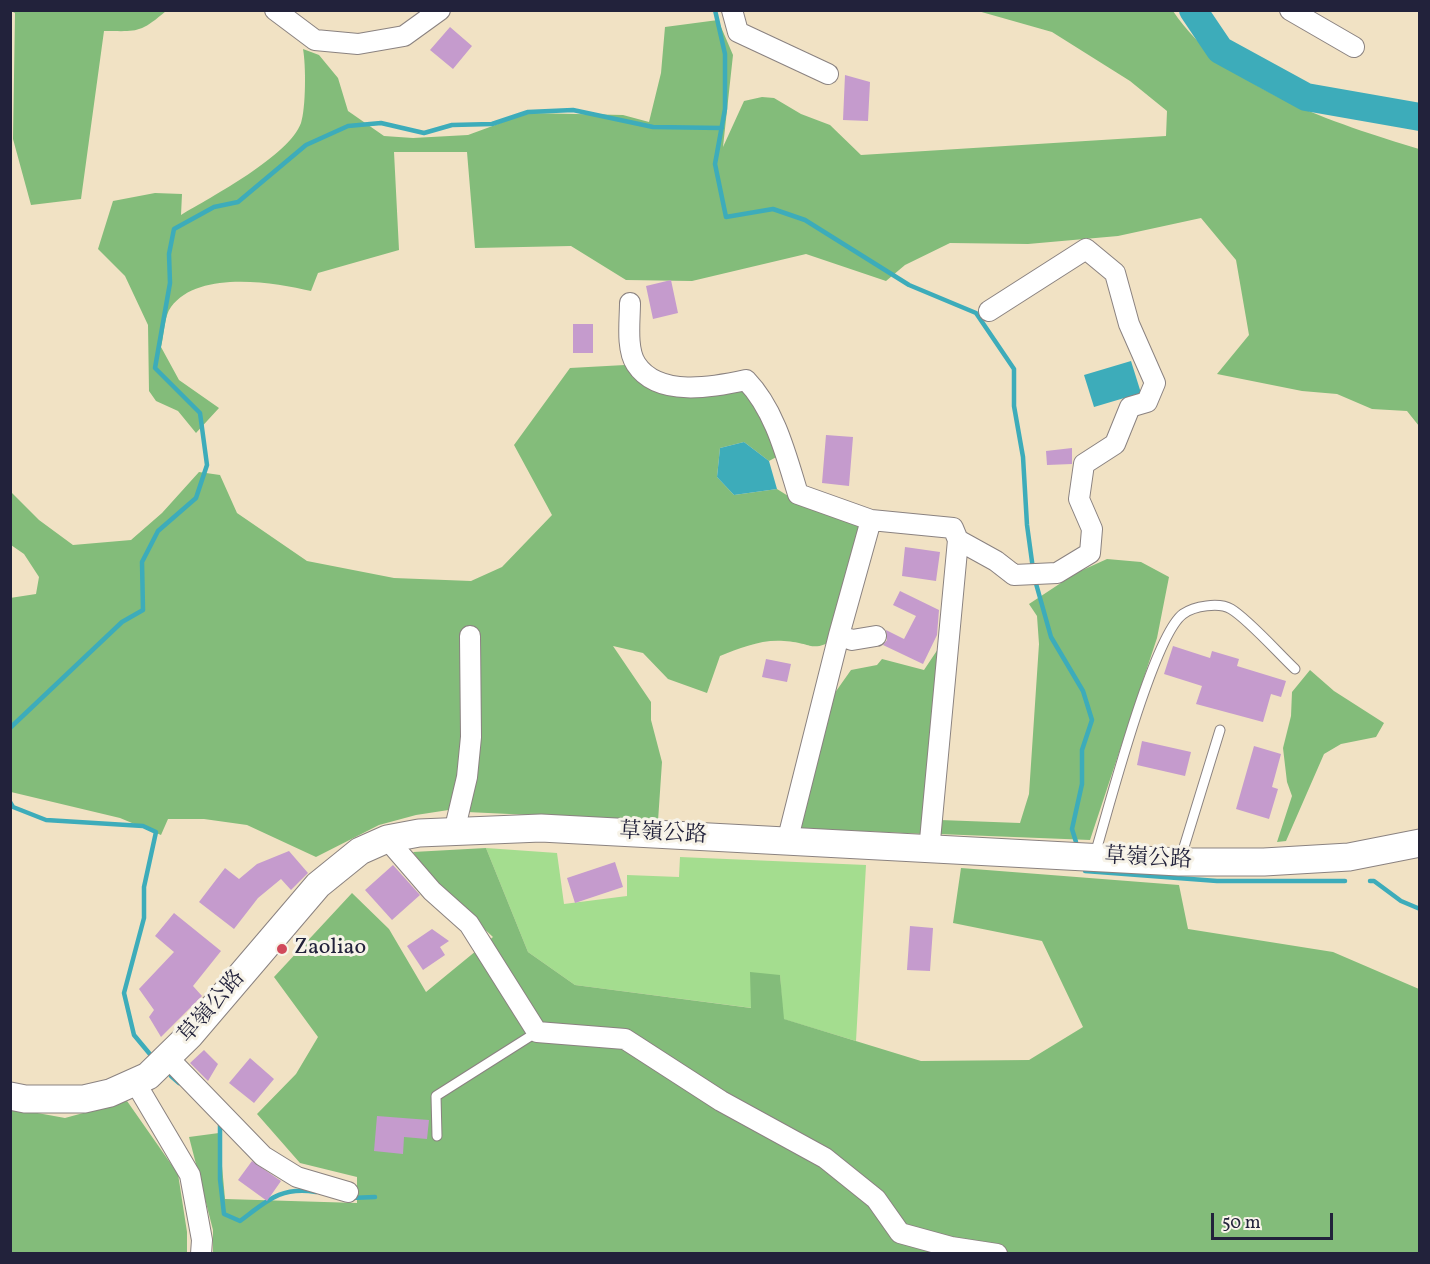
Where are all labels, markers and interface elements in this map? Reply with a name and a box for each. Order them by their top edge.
street label: 草嶺公路 [618,820,708,850]
street label: 草嶺公路 [1103,845,1193,875]
place label: Zaoliao [294,936,366,962]
marker: Zaoliao [275,942,289,956]
street label: 草嶺公路 [174,966,252,1050]
scale bar [1214,1201,1336,1239]
text: 50 m [1222,1211,1261,1236]

